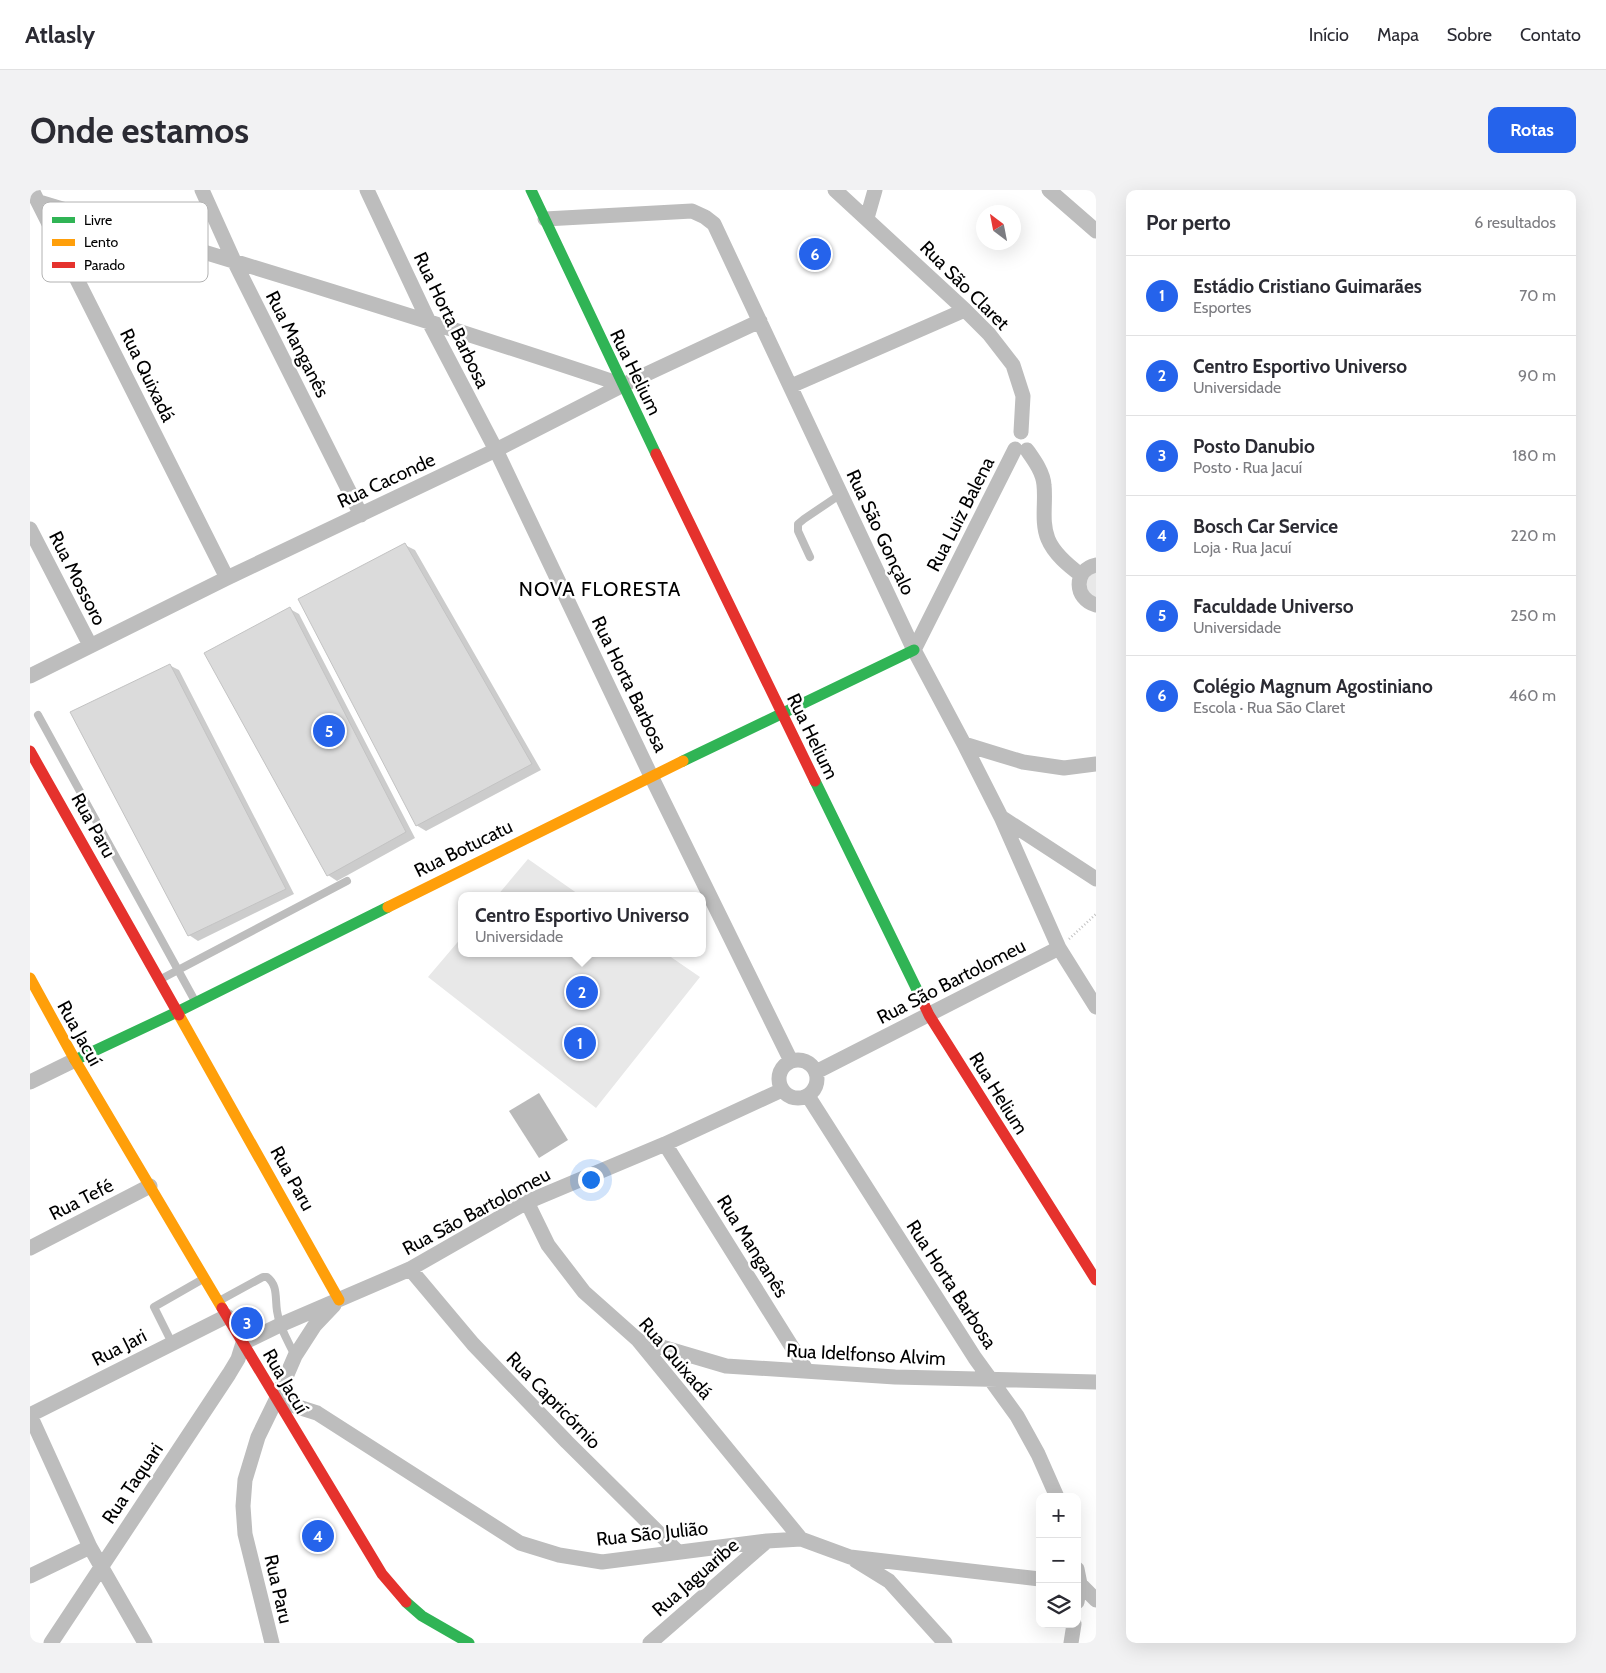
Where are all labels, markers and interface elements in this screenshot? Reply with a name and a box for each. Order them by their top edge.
text: Atlasly [25,20,95,49]
text: Início [1309,24,1349,46]
text: Mapa [1377,24,1419,46]
text: Sobre [1447,24,1492,46]
text: Contato [1520,24,1581,46]
button: Rotas [1488,107,1576,153]
text: Onde estamos [30,109,249,152]
legend [42,202,208,282]
north arrow [976,205,1021,250]
text: Por perto [1146,210,1231,235]
text: Livre [84,211,112,229]
text: 6 resultados [1474,213,1556,232]
text: Lento [84,233,118,251]
pin: 6 [799,235,831,273]
street label: Rua São Claret [915,236,1014,335]
street label: Rua Horta Barbosa [409,248,494,392]
text: Parado [84,256,125,274]
text: Estádio Cristiano Guimarães [1193,275,1422,298]
text: 1 [1159,286,1165,305]
text: 70 m [1519,286,1556,305]
street label: Rua Manganês [261,287,334,401]
text: Esportes [1193,298,1251,317]
street label: Rua Quixadá [115,325,180,426]
street label: Rua Helium [605,326,666,419]
text: Centro Esportivo Universo [1193,355,1407,378]
text: 2 [1158,366,1166,385]
text: 90 m [1518,366,1556,385]
text: Universidade [1193,378,1281,397]
text: Posto Danubio [1193,435,1315,458]
text: 3 [1158,446,1166,465]
text: 180 m [1512,446,1556,465]
street label: Rua Caconde [334,448,439,513]
street label: Rua Luiz Balena [922,453,999,575]
text: Posto · Rua Jacuí [1193,458,1302,477]
street label: Rua São Gonçalo [841,466,920,599]
text: Bosch Car Service [1193,515,1338,538]
text: 4 [1157,526,1167,545]
text: 220 m [1510,526,1556,545]
street label: Rua Mossoro [44,527,111,629]
text: Loja · Rua Jacuí [1193,538,1292,557]
district label: NOVA FLORESTA [519,577,681,601]
text: Faculdade Universo [1193,595,1354,618]
text: 5 [1158,606,1166,625]
text: 250 m [1510,606,1556,625]
street label: Rua Horta Barbosa [587,612,672,756]
text: Universidade [1193,618,1281,637]
text: Colégio Magnum Agostiniano [1193,675,1433,698]
text: 6 [1158,686,1167,705]
text: 460 m [1509,686,1556,705]
street label: Rua Helium [782,690,843,783]
text: Escola · Rua São Claret [1193,698,1345,717]
pin: 5 [313,712,345,750]
street label: Rua Paru [66,789,121,862]
street label: Rua Botucatu [410,815,516,882]
popup [458,892,706,957]
text: Centro Esportivo Universo [475,904,689,927]
text: Universidade [475,927,563,946]
street label: Rua São Bartolomeu [873,934,1029,1029]
pin: 2 [566,973,598,1011]
street label: Rua Jacuí [52,997,107,1070]
pin: 1 [564,1024,596,1062]
street label: Rua Helium [964,1048,1033,1139]
street label: Rua Paru [265,1142,320,1215]
street label: Rua São Bartolomeu [398,1163,554,1260]
your location [578,1167,604,1193]
street label: Rua Tefé [45,1173,117,1225]
street label: Rua Manganês [712,1191,793,1302]
street label: Rua Horta Barbosa [902,1216,1002,1353]
pin: 3 [231,1304,263,1342]
street label: Rua Quixadá [634,1313,717,1404]
street label: Rua Jari [88,1324,150,1371]
street label: Rua Idelfonso Alvim [786,1339,946,1370]
street label: Rua Jacuí [258,1345,313,1418]
street label: Rua Capricórnio [502,1347,606,1454]
street label: Rua Taquari [97,1439,168,1528]
map controls [1036,1493,1081,1628]
button: + [1036,1493,1081,1538]
street label: Rua São Julião [595,1516,709,1551]
pin: 4 [302,1517,334,1555]
street label: Rua Jaguaribe [647,1533,744,1621]
button: − [1036,1538,1081,1583]
street label: Rua Paru [259,1552,298,1626]
button: layers [1036,1583,1081,1628]

